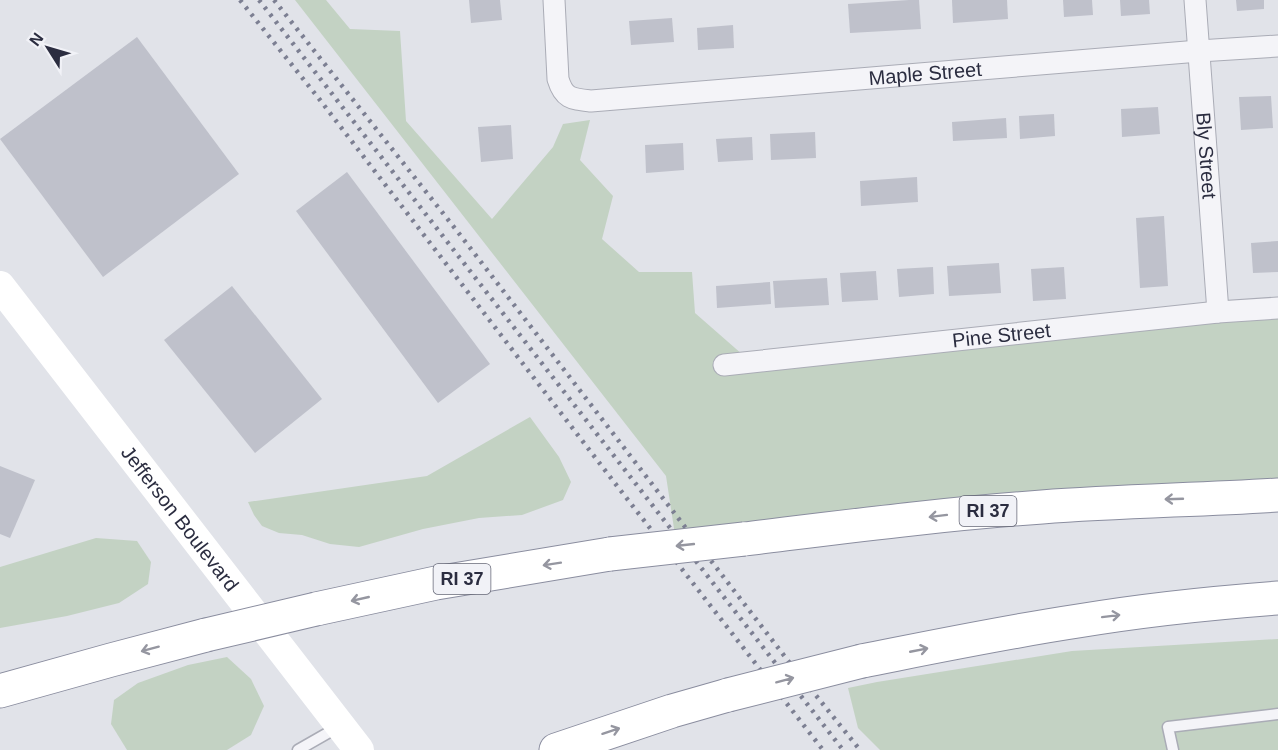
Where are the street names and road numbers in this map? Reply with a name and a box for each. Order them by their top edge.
street label: Maple Street [868,58,983,89]
street label: Bly Street [1192,112,1221,200]
street label: Pine Street [951,319,1052,351]
street label: Jefferson Boulevard [117,442,243,595]
road number: RI 37 [960,496,1016,526]
road number: RI 37 [434,564,490,594]

